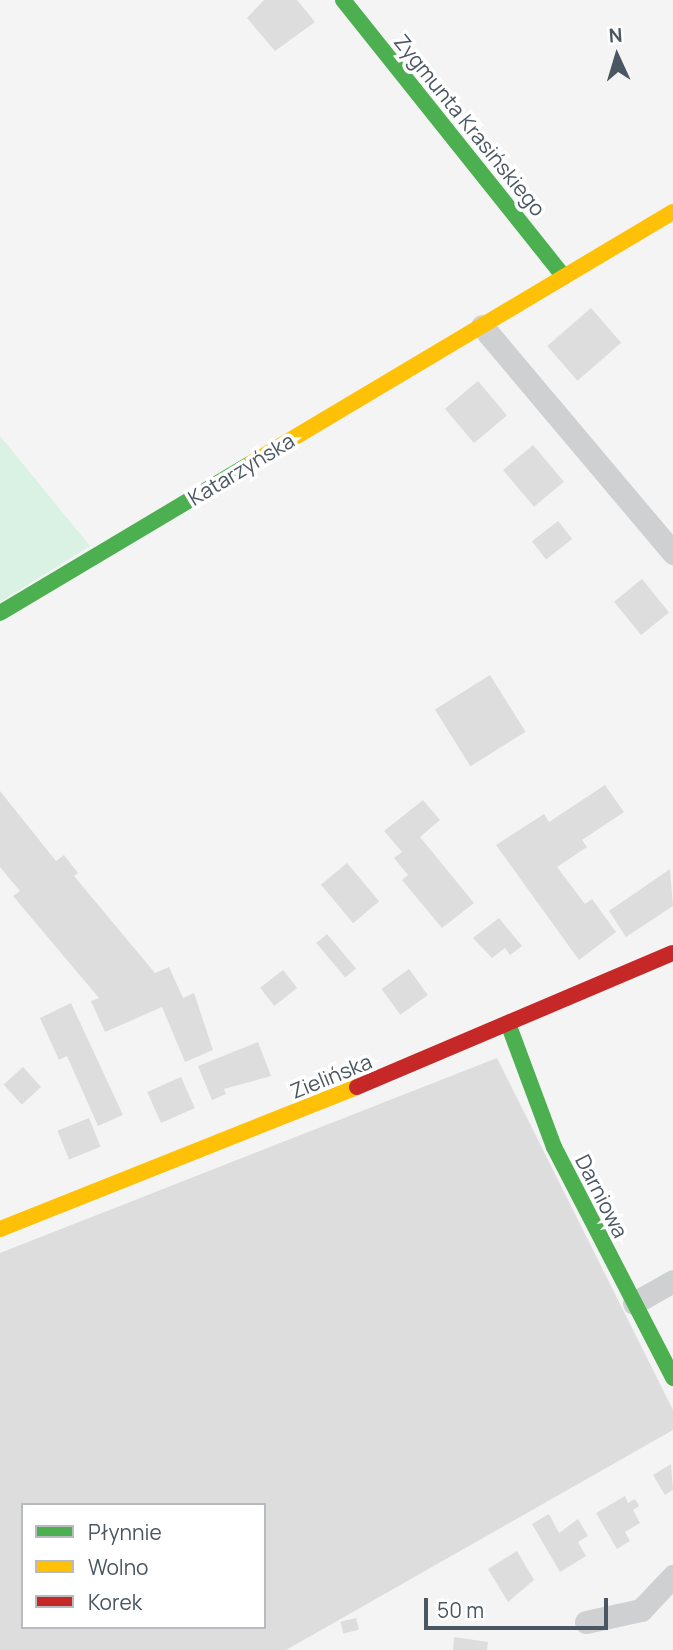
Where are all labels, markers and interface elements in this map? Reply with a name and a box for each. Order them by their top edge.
north arrow [582,21,652,91]
text: N [608,22,623,48]
street label: Zygmunta Krasińskiego [389,29,551,221]
street label: Katarzyńska [183,428,299,510]
street label: Zielińska [287,1048,375,1104]
street label: Darniowa [570,1150,634,1242]
legend [21,1503,266,1629]
text: Płynnie [88,1518,162,1546]
text: Wolno [88,1553,149,1581]
scale bar [428,1584,612,1628]
text: Korek [88,1588,142,1616]
text: 50 m [437,1596,484,1624]

